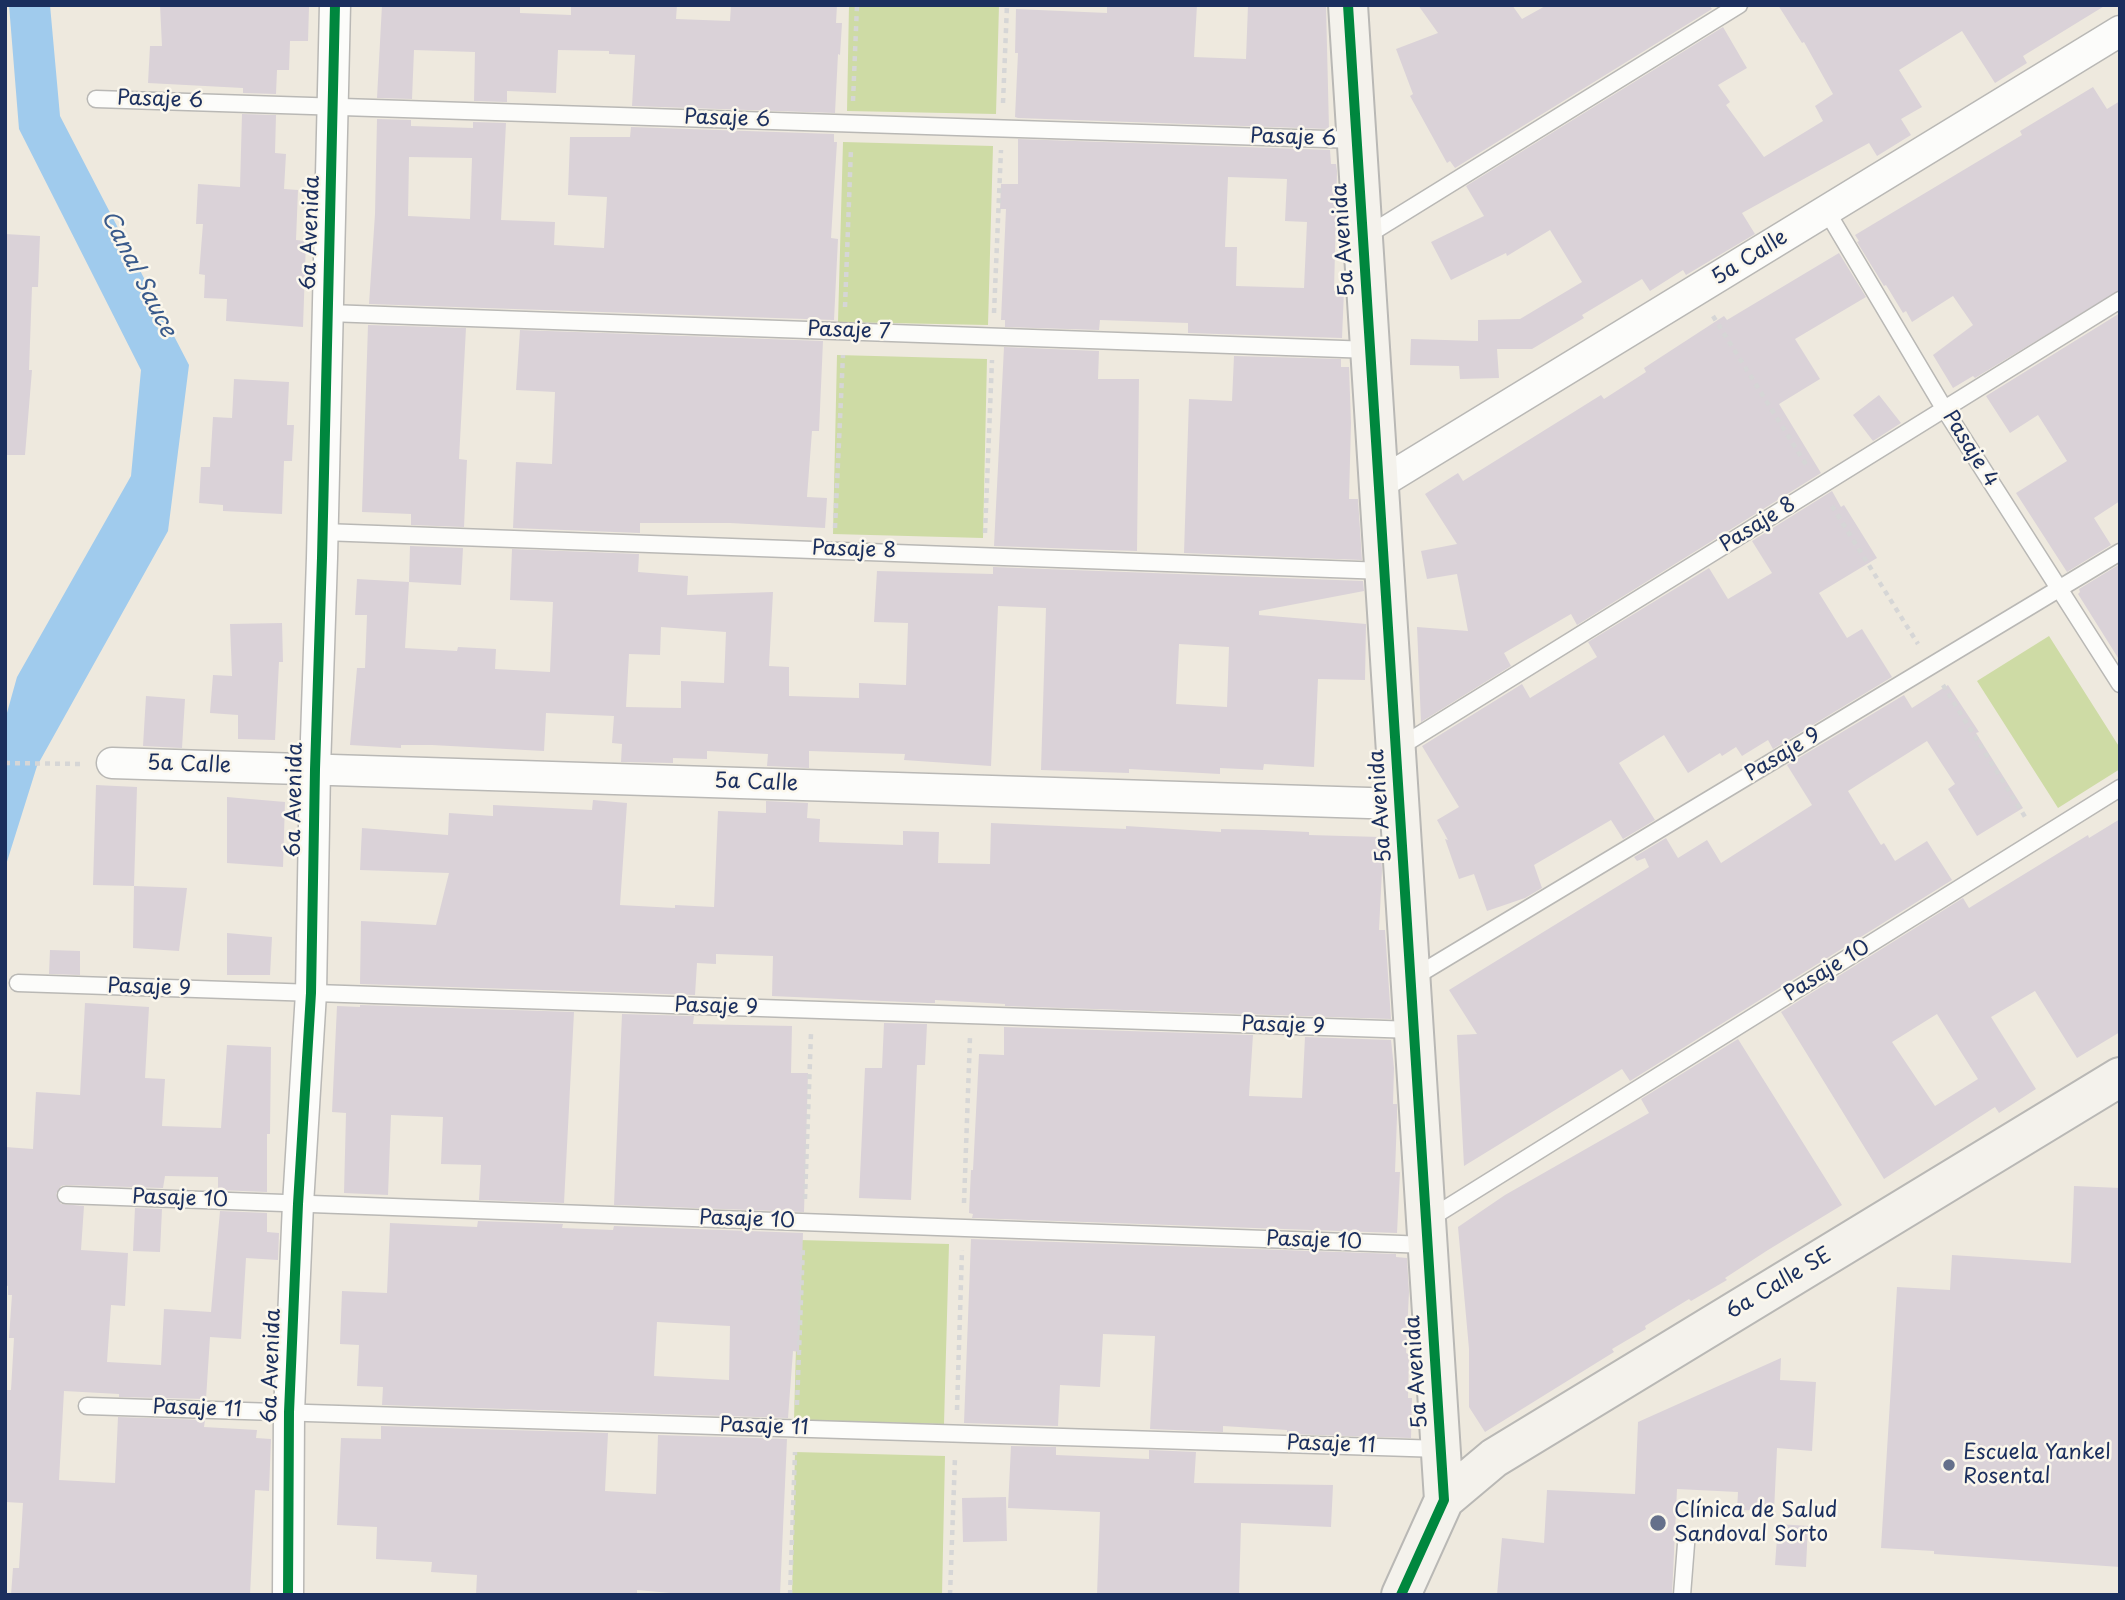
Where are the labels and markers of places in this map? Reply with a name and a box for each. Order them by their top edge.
place label: Escuela Yankel Rosental [1963,1440,2111,1490]
marker: Escuela Yankel Rosental [1941,1457,1957,1473]
place label: Clínica de Salud Sandoval Sorto [1674,1498,1837,1548]
marker: Clínica de Salud Sandoval Sorto [1648,1513,1668,1533]

